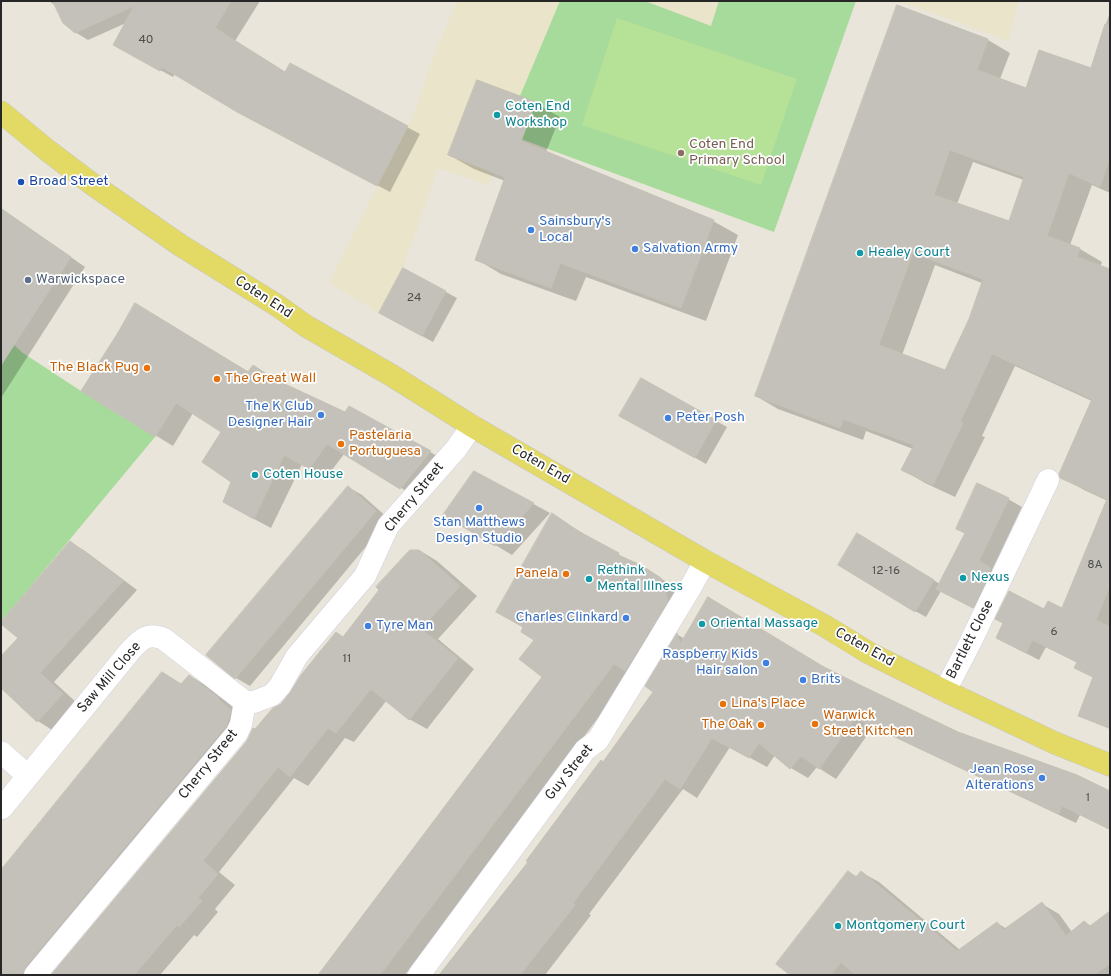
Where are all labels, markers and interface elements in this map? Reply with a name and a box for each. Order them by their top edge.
house number: 40 [138,34,154,48]
place label: Coten End Workshop [505,99,570,132]
marker: Coten End Workshop [492,110,502,120]
place label: Coten End Primary School [689,137,785,170]
marker: Coten End Primary School [676,148,686,158]
place label: Broad Street [29,174,109,190]
marker: Broad Street [16,177,26,187]
place label: Sainsbury's Local [539,214,611,246]
marker: Sainsbury's Local [526,225,536,235]
place label: Salvation Army [643,241,738,257]
marker: Salvation Army [630,244,640,254]
place label: Healey Court [868,245,950,261]
marker: Healey Court [855,248,865,258]
place label: Warwickspace [36,272,125,288]
street label: Coten End [231,273,295,323]
marker: Warwickspace [23,275,33,285]
house number: 24 [407,292,421,306]
place label: The Black Pug [49,360,139,376]
marker: The Black Pug [142,363,152,373]
place label: The Great Wall [225,371,316,387]
marker: The Great Wall [212,374,222,384]
place label: The K Club Designer Hair [228,399,313,432]
marker: The K Club Designer Hair [316,410,326,420]
place label: Peter Posh [676,410,745,426]
marker: Peter Posh [663,413,673,423]
place label: Pastelaria Portuguesa [349,428,421,460]
marker: Pastelaria Portuguesa [336,439,346,449]
street label: Coten End [508,441,572,489]
street label: Cherry Street [382,460,448,536]
place label: Coten House [263,467,343,483]
marker: Coten House [250,470,260,480]
marker: Stan Matthews Design Studio [474,503,484,513]
place label: Stan Matthews Design Studio [433,515,525,548]
house number: 8A [1087,559,1103,573]
place label: Rethink Mental Illness [597,563,683,596]
house number: 12-16 [872,565,900,579]
place label: Panela [515,566,558,582]
marker: Panela [561,569,571,579]
place label: Nexus [971,570,1010,586]
marker: Nexus [958,573,968,583]
marker: Rethink Mental Illness [584,574,594,584]
street label: Bartlett Close [944,598,998,682]
place label: Charles Clinkard [515,610,618,626]
marker: Charles Clinkard [621,613,631,623]
place label: Oriental Massage [710,616,818,632]
place label: Tyre Man [376,618,433,634]
marker: Oriental Massage [697,619,707,629]
marker: Tyre Man [363,621,373,631]
street label: Coten End [831,625,897,671]
house number: 6 [1050,626,1058,640]
street label: Saw Mill Close [75,639,145,717]
place label: Raspberry Kids Hair salon [662,647,758,680]
house number: 11 [343,653,351,667]
marker: Raspberry Kids Hair salon [761,658,771,668]
place label: Brits [811,672,841,688]
marker: Brits [798,675,808,685]
place label: Lina's Place [731,696,805,712]
marker: Lina's Place [718,699,728,709]
place label: Warwick Street Kitchen [823,708,913,740]
place label: The Oak [701,717,753,733]
marker: Warwick Street Kitchen [810,719,820,729]
marker: The Oak [756,720,766,730]
street label: Cherry Street [176,727,242,803]
street label: Guy Street [542,742,598,804]
place label: Jean Rose Alterations [965,762,1034,794]
marker: Jean Rose Alterations [1037,773,1047,783]
house number: 1 [1086,792,1090,806]
place label: Montgomery Court [846,918,965,934]
marker: Montgomery Court [833,921,843,931]

